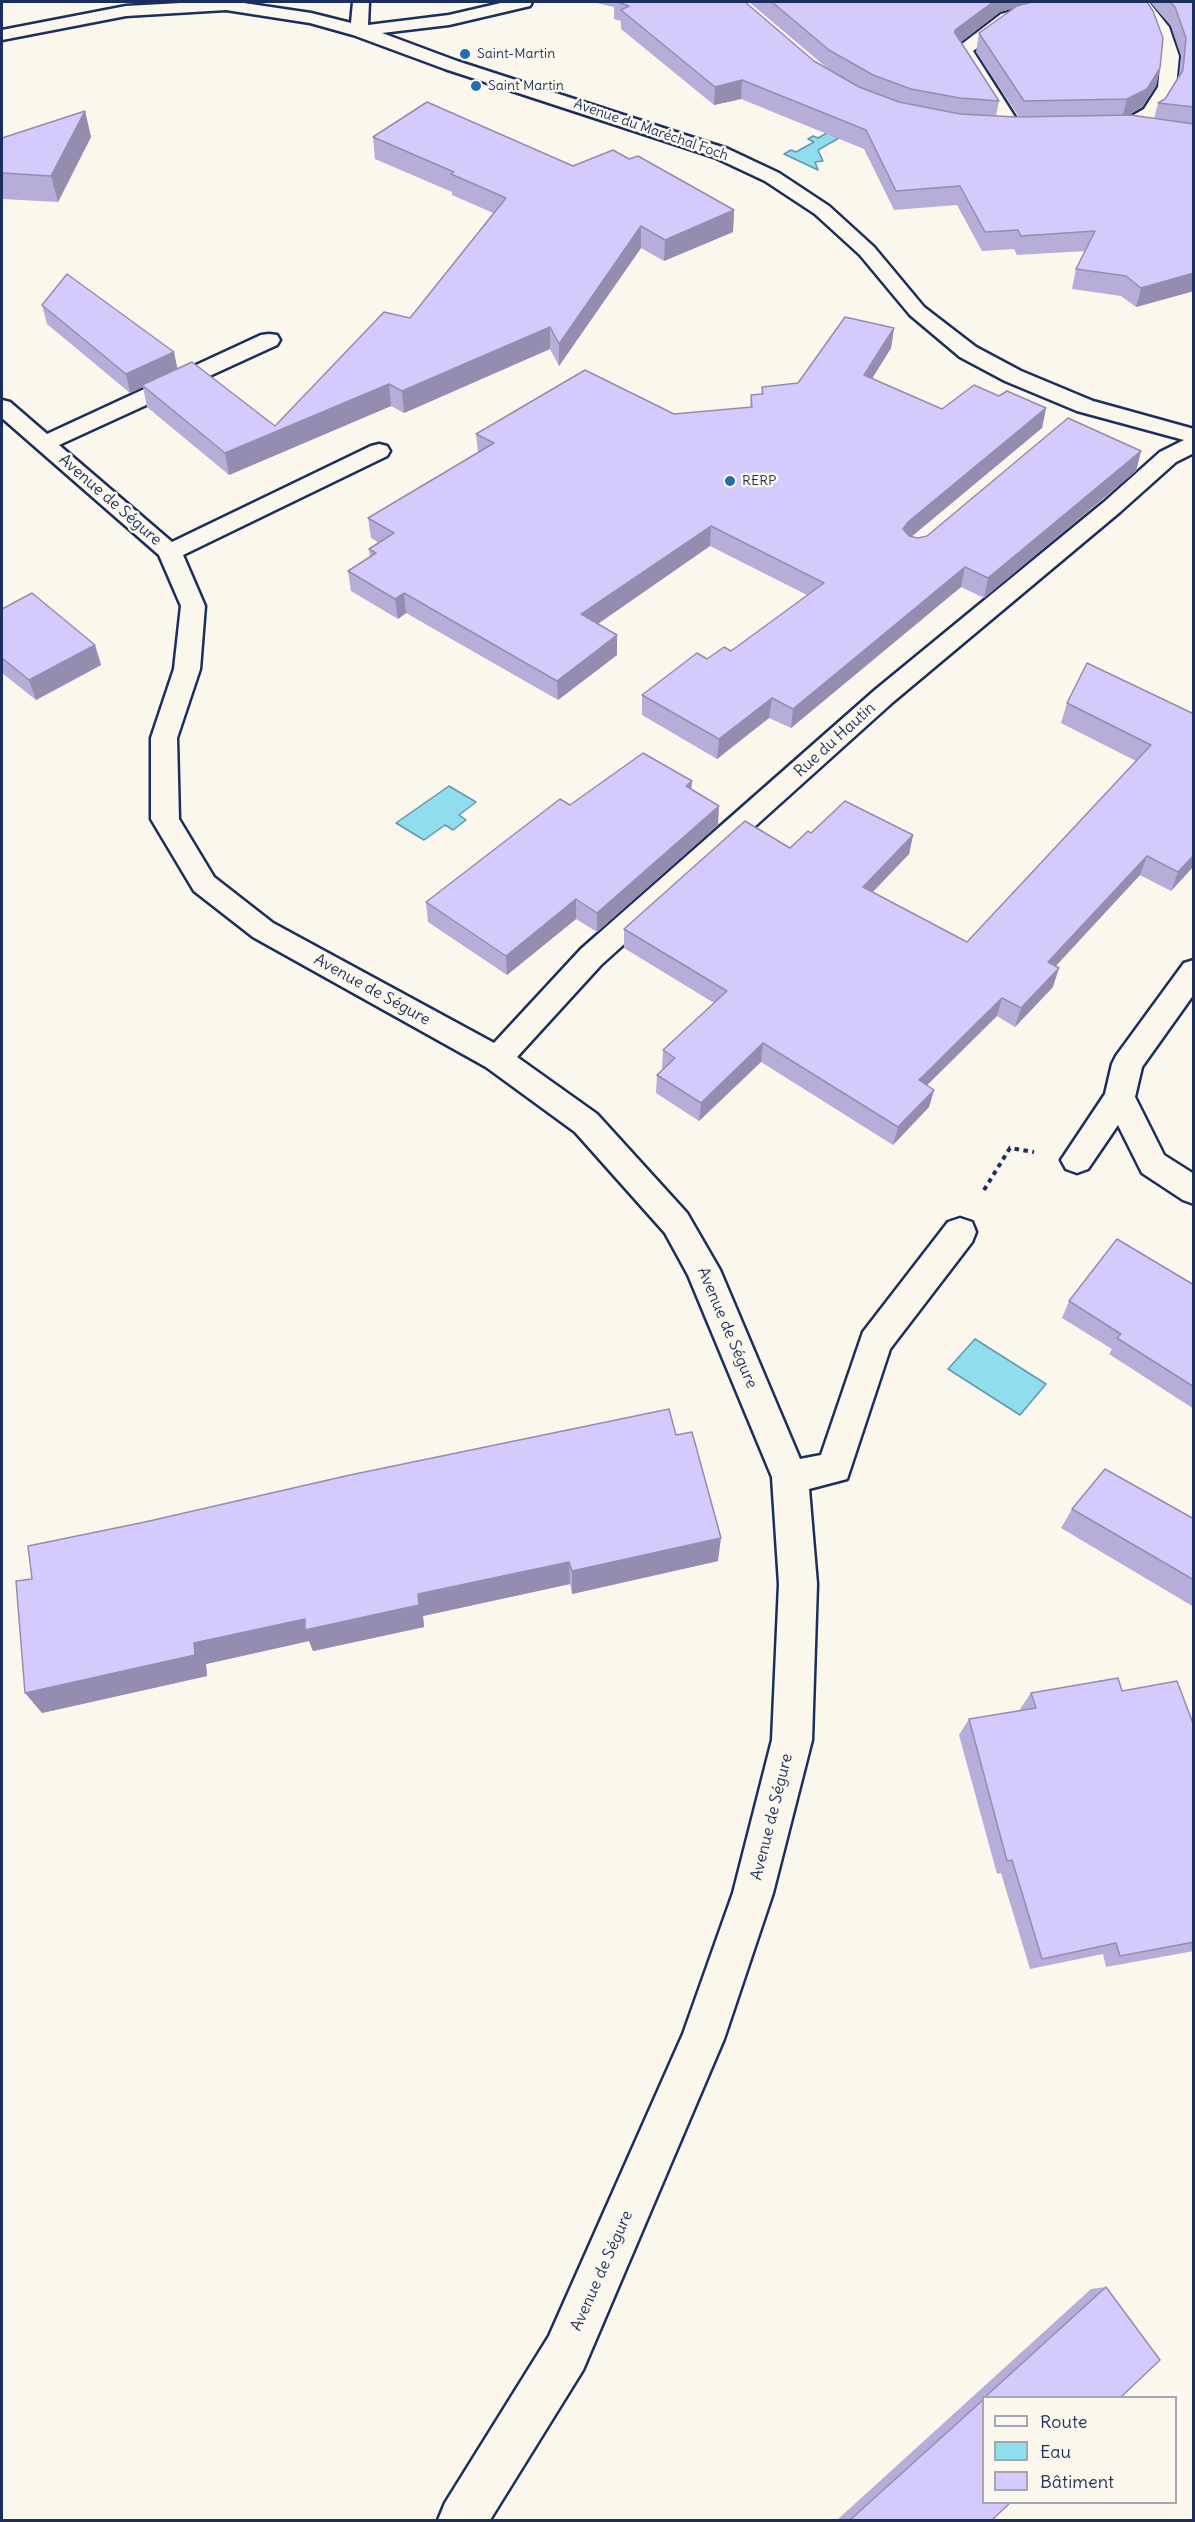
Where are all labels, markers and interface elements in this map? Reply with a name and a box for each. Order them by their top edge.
place label: Saint-Martin [477,46,555,62]
marker: Saint-Martin [458,47,472,61]
place label: Saint Martin [488,78,564,94]
marker: Saint Martin [469,79,483,93]
street label: Avenue du Maréchal Foch [572,96,730,164]
street label: Avenue de Ségure [55,450,165,550]
place label: RERP [742,473,776,489]
marker: RERP [723,474,737,488]
street label: Rue du Hautin [791,699,879,781]
street label: Avenue de Ségure [311,950,433,1030]
street label: Avenue de Ségure [693,1265,761,1391]
street label: Avenue de Ségure [747,1752,797,1882]
street label: Avenue de Ségure [567,2208,637,2334]
legend [982,2396,1177,2504]
text: Route [1040,2410,1088,2433]
text: Eau [1040,2440,1071,2463]
text: Bâtiment [1040,2470,1114,2493]

